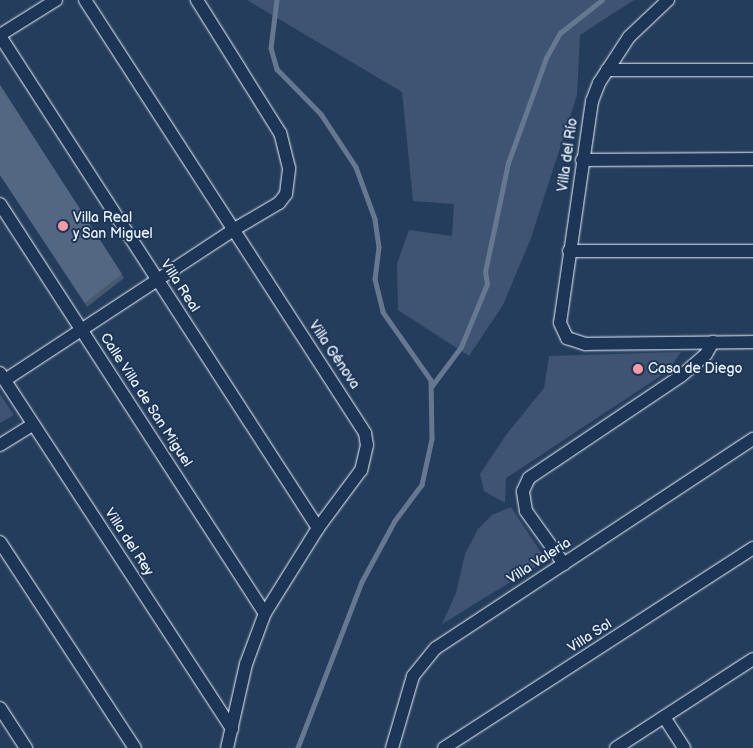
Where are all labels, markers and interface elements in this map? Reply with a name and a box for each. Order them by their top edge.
street label: Villa del Río [555,117,581,193]
place label: Villa Real y San Miguel [73,210,154,242]
marker: Villa Real y San Miguel [57,220,69,232]
street label: Villa Real [157,257,203,315]
street label: Villa Génova [305,318,363,392]
street label: Calle Villa de San Miguel [96,330,196,470]
place label: Casa de Diego [648,361,742,377]
marker: Casa de Diego [632,363,644,375]
street label: Villa del Rey [101,505,157,579]
street label: Villa Valeria [504,534,574,588]
street label: Villa Sol [565,616,615,656]

